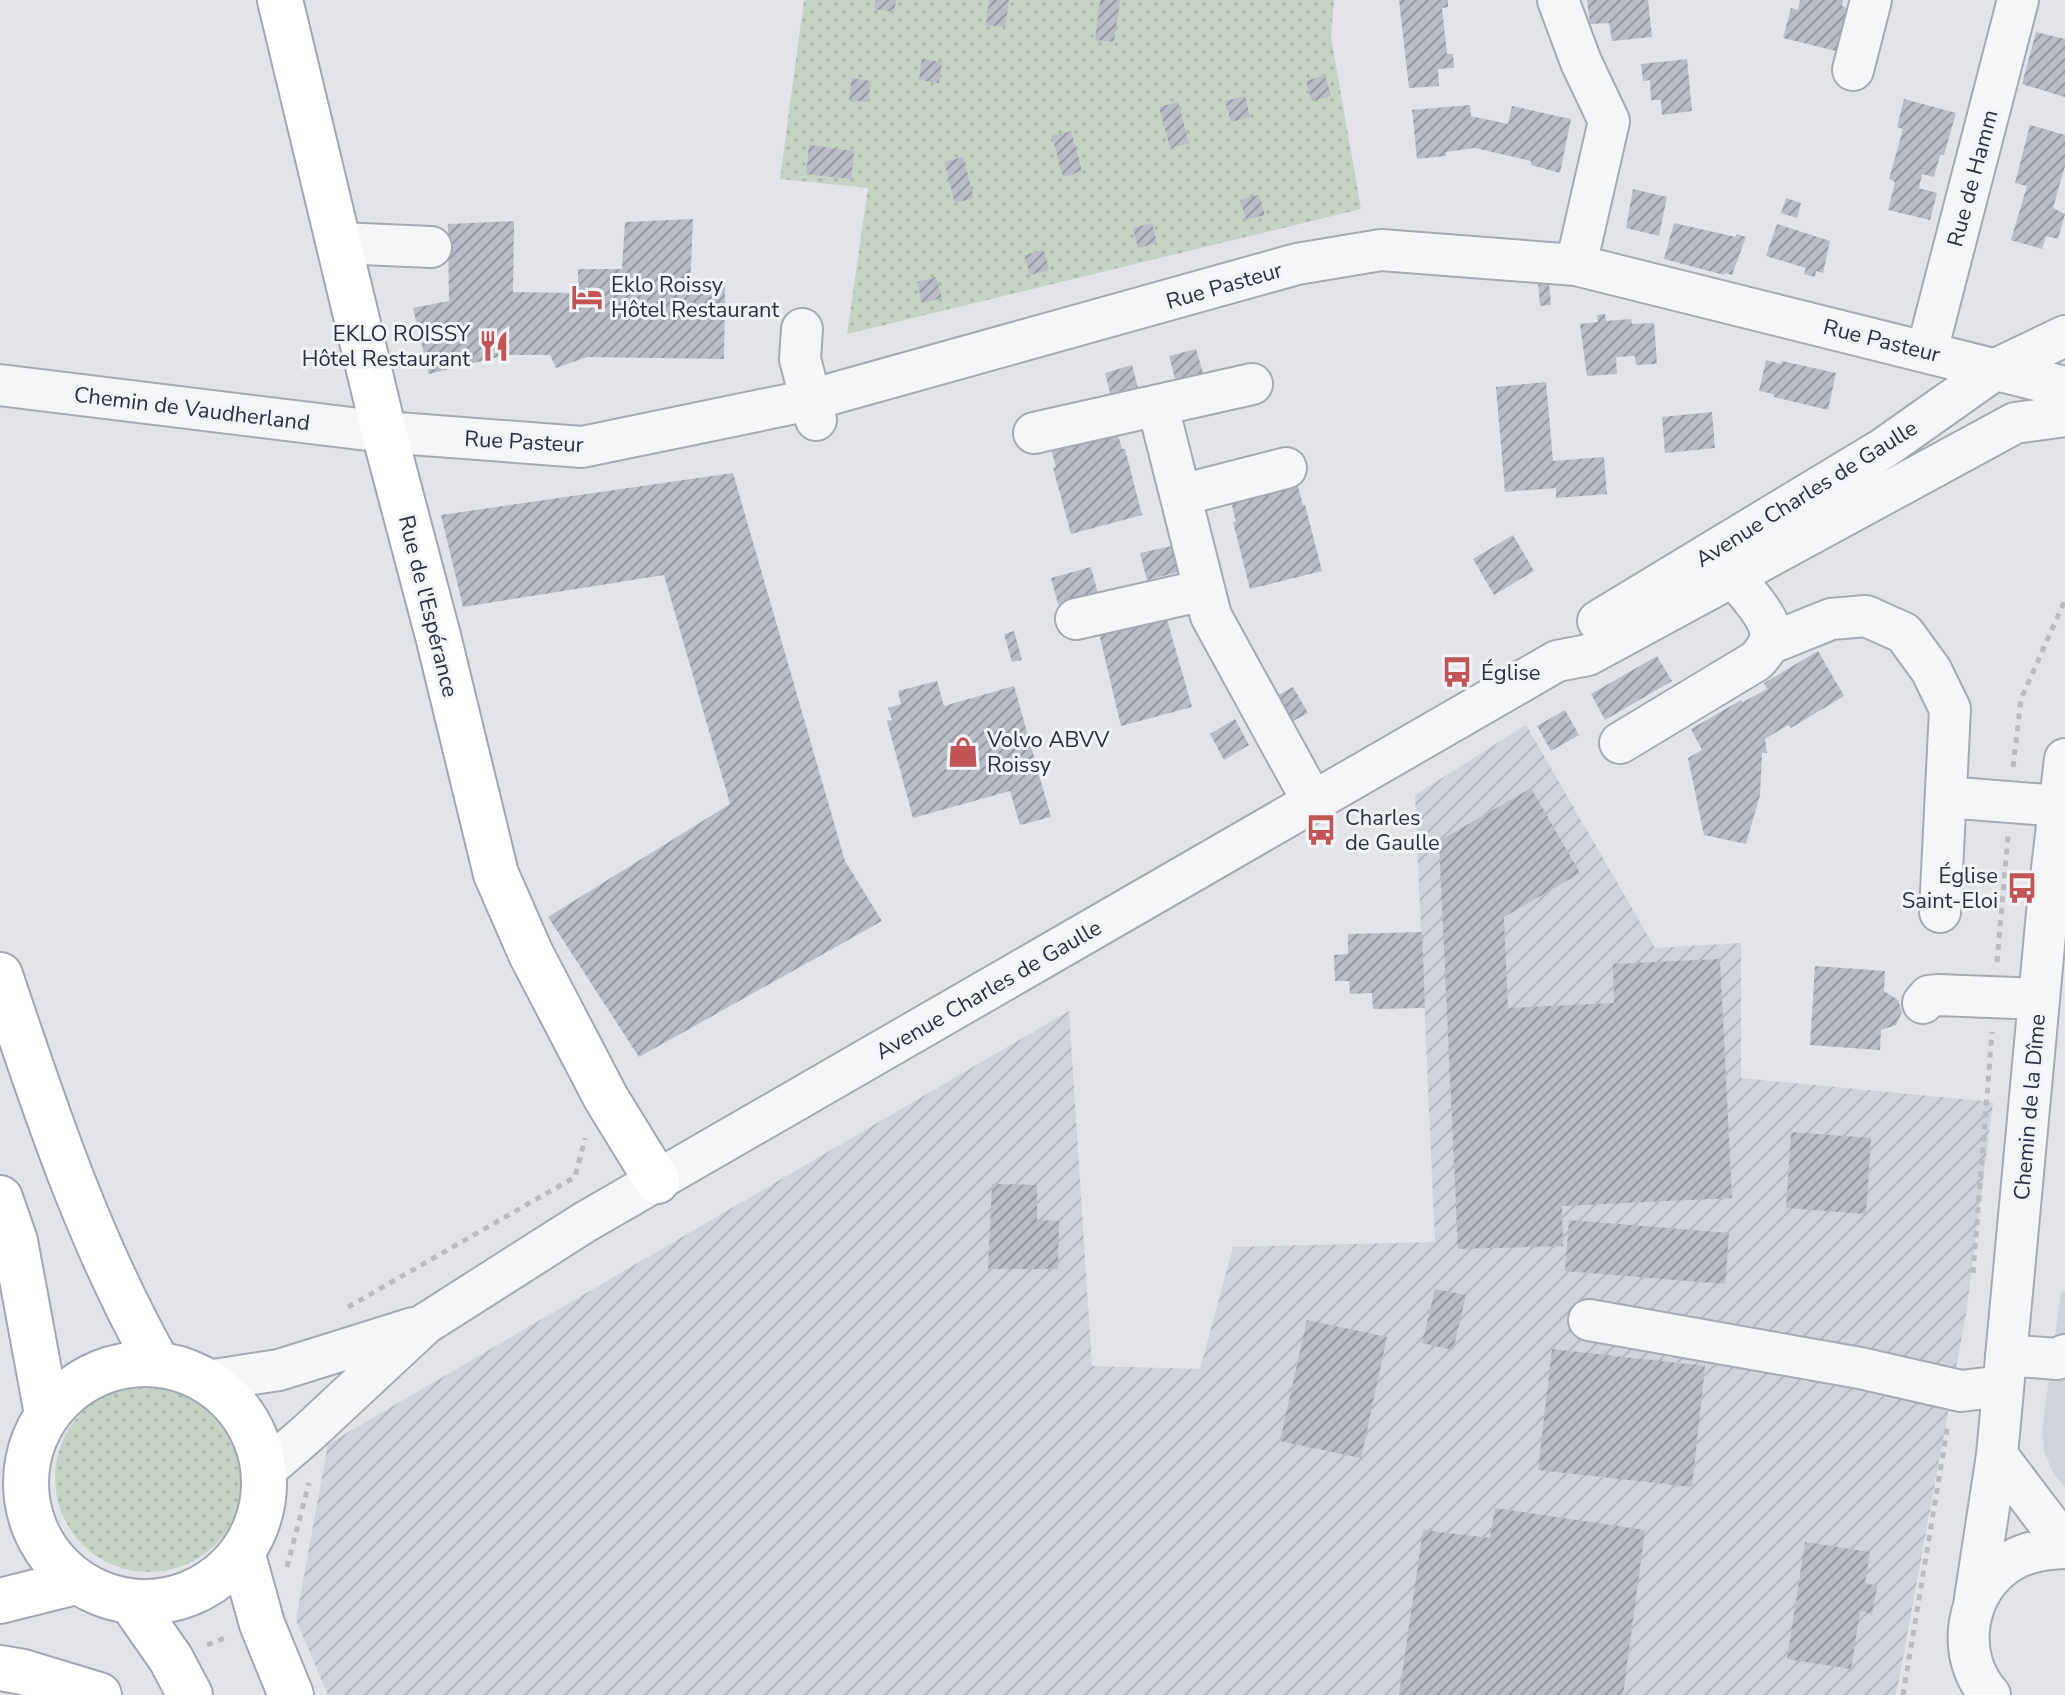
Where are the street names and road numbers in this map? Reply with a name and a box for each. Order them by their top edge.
street label: Rue de Hamm [1940,106,2006,250]
street label: Rue Pasteur [1163,255,1286,317]
street label: Rue Pasteur [1820,312,1943,370]
street label: Chemin de Vaudherland [72,380,312,438]
street label: Avenue Charles de Gaulle [1690,413,1923,575]
street label: Rue Pasteur [464,424,584,460]
street label: Rue de l'Espérance [391,512,465,700]
street label: Avenue Charles de Gaulle [870,913,1107,1067]
street label: Chemin de la Dîme [2007,1013,2053,1202]

